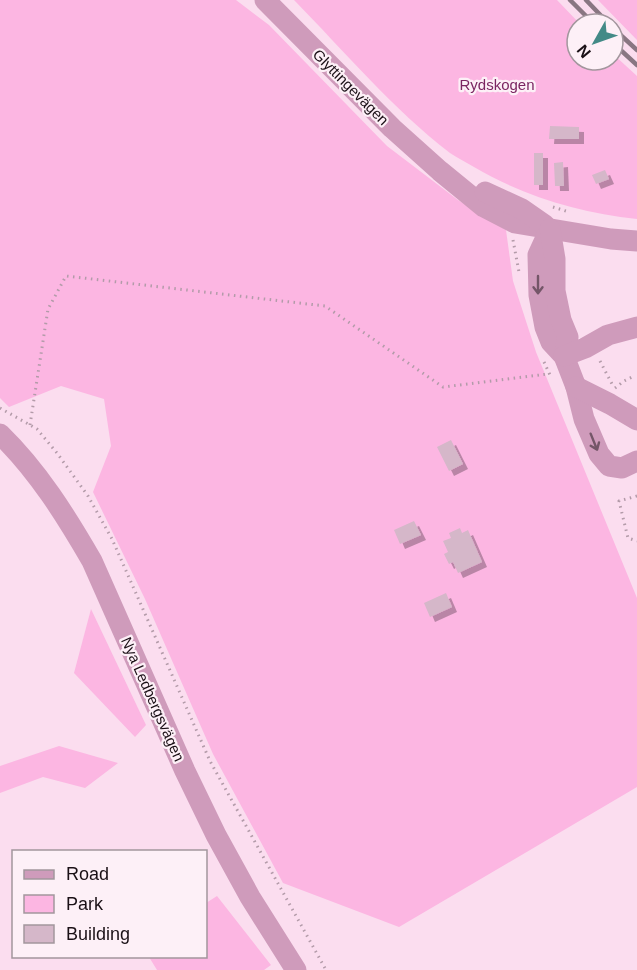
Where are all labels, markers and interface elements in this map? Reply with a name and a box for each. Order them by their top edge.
north arrow [565,12,625,72]
text: N [574,41,594,61]
street label: Glyttingevägen [310,46,392,128]
park label: Rydskogen [459,76,535,93]
one-way arrow [533,274,544,294]
one-way arrow [589,432,600,451]
street label: Nya Ledbergsvägen [118,634,188,764]
legend [12,850,207,958]
text: Road [66,864,109,884]
text: Park [66,894,104,914]
text: Building [66,924,130,944]

